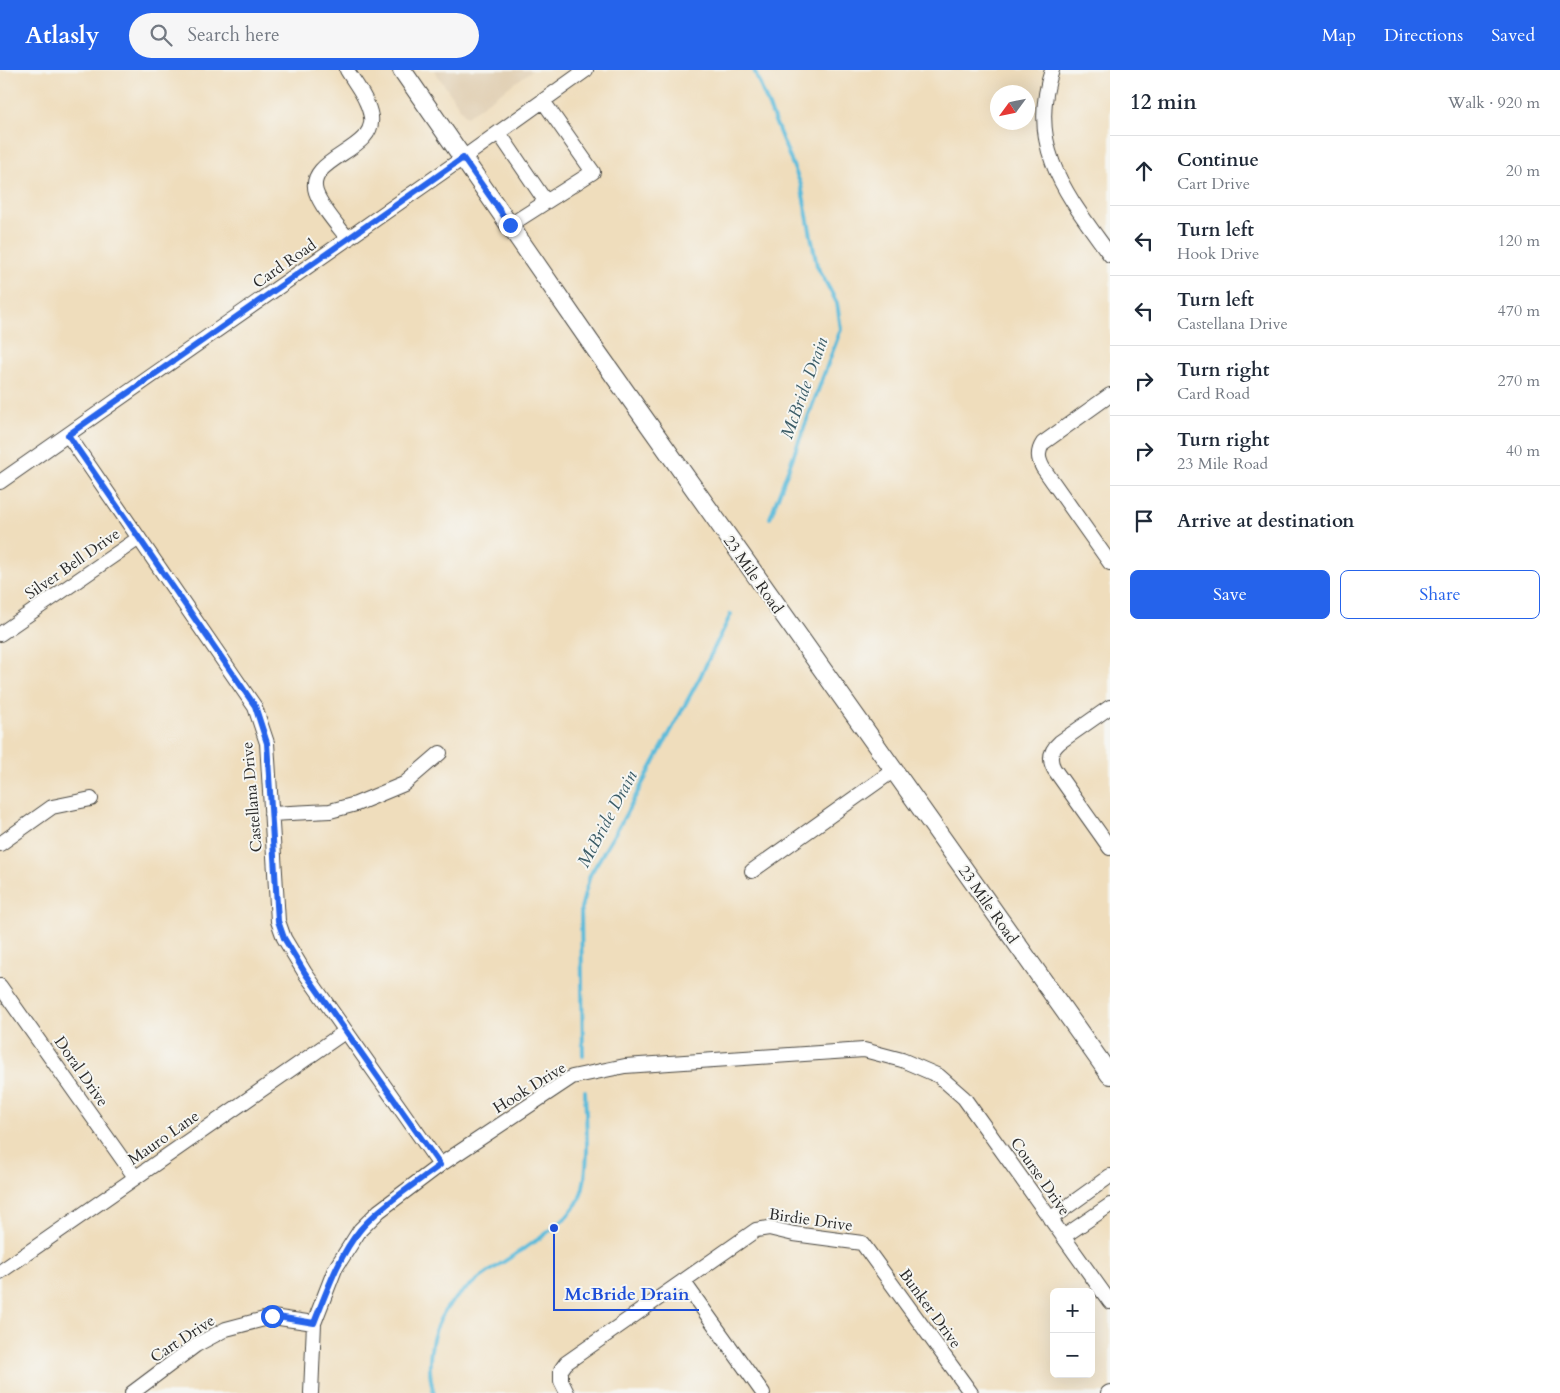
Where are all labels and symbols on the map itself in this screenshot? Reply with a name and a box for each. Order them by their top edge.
north arrow [990,85,1035,130]
route end [499,214,522,237]
street label: Card Road [248,234,321,294]
water label: McBride Drain [775,334,835,442]
street label: Silver Bell Drive [21,523,124,605]
street label: 23 Mile Road [718,531,789,619]
street label: Castellana Drive [236,741,268,853]
water label: McBride Drain [571,766,644,872]
street label: 23 Mile Road [953,861,1024,949]
street label: Doral Drive [49,1032,114,1111]
street label: Hook Drive [489,1057,570,1119]
street label: Mauro Lane [123,1105,204,1170]
street label: Course Drive [1005,1133,1075,1220]
street label: Birdie Drive [767,1203,854,1237]
street label: Bunker Drive [894,1264,967,1353]
callout: McBride Drain [554,1277,699,1310]
text: McBride Drain [564,1282,690,1307]
route start [261,1305,284,1328]
street label: Cart Drive [146,1310,219,1368]

